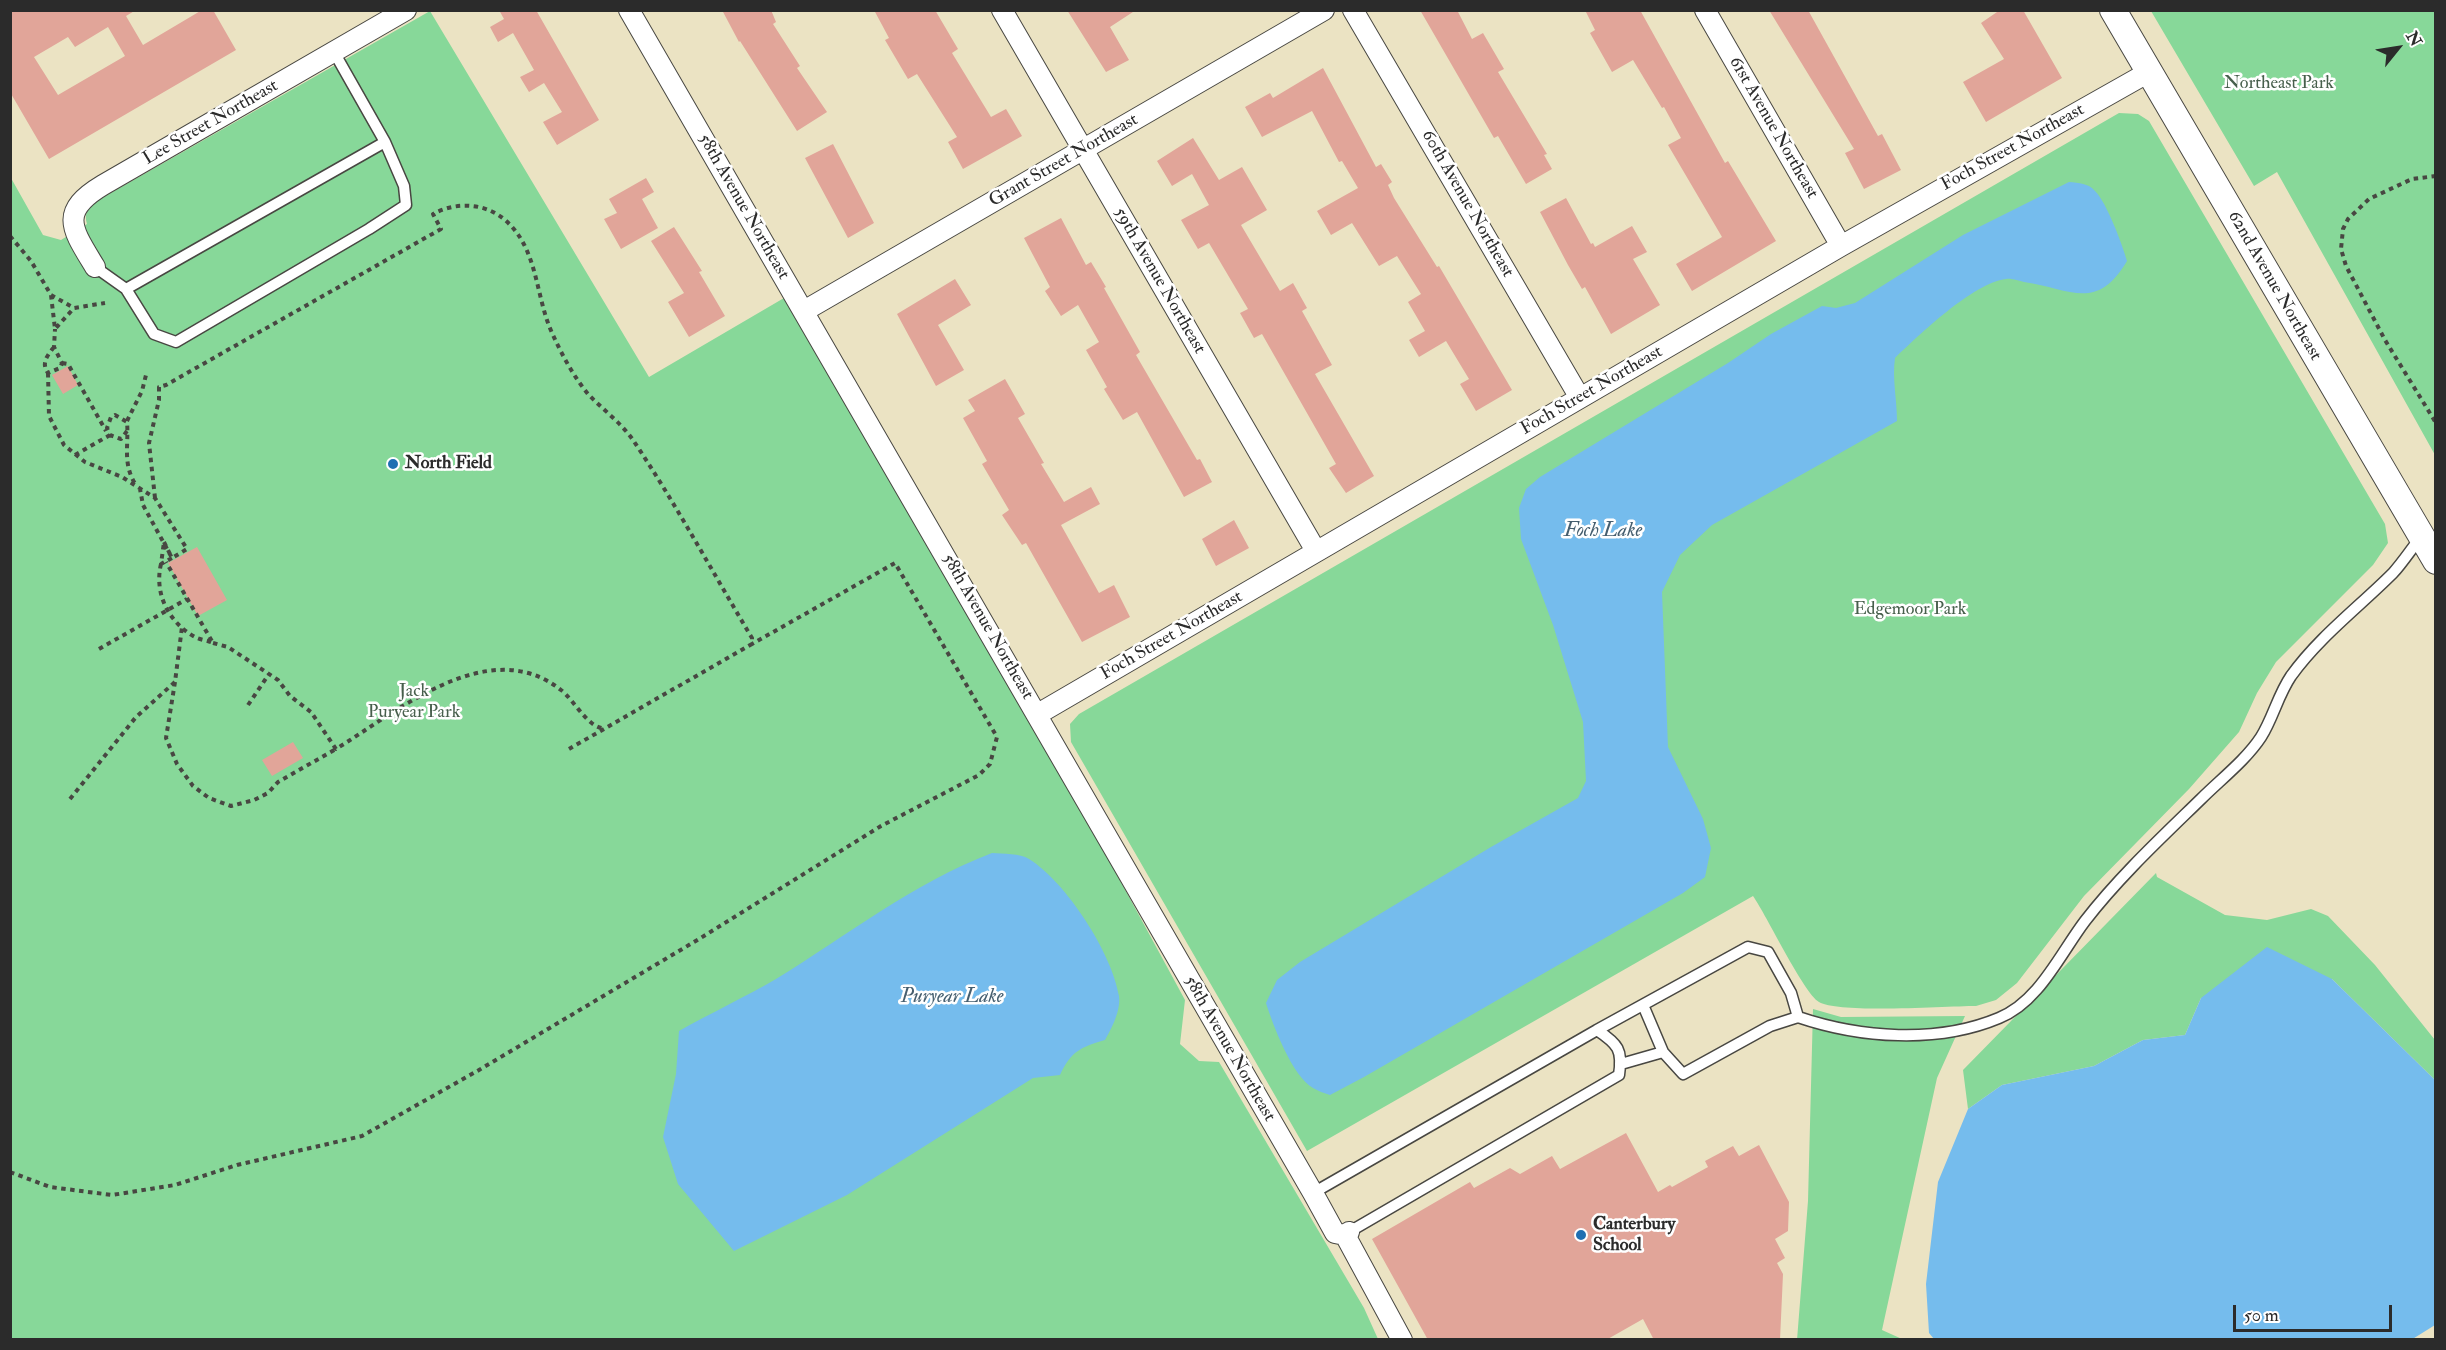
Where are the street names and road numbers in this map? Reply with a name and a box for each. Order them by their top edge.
street label: 61st Avenue Northeast [1724,53,1822,203]
street label: Lee Street Northeast [140,76,282,170]
street label: Foch Street Northeast [1938,100,2088,196]
street label: Grant Street Northeast [986,110,1142,212]
street label: 60th Avenue Northeast [1416,126,1518,282]
street label: 58th Avenue Northeast [692,130,794,284]
street label: 59th Avenue Northeast [1108,204,1210,358]
street label: 62nd Avenue Northeast [2222,207,2326,365]
street label: Foch Street Northeast [1517,342,1667,440]
street label: 58th Avenue Northeast [936,550,1038,704]
street label: Foch Street Northeast [1097,587,1247,685]
street label: 58th Avenue Northeast [1178,972,1280,1126]

